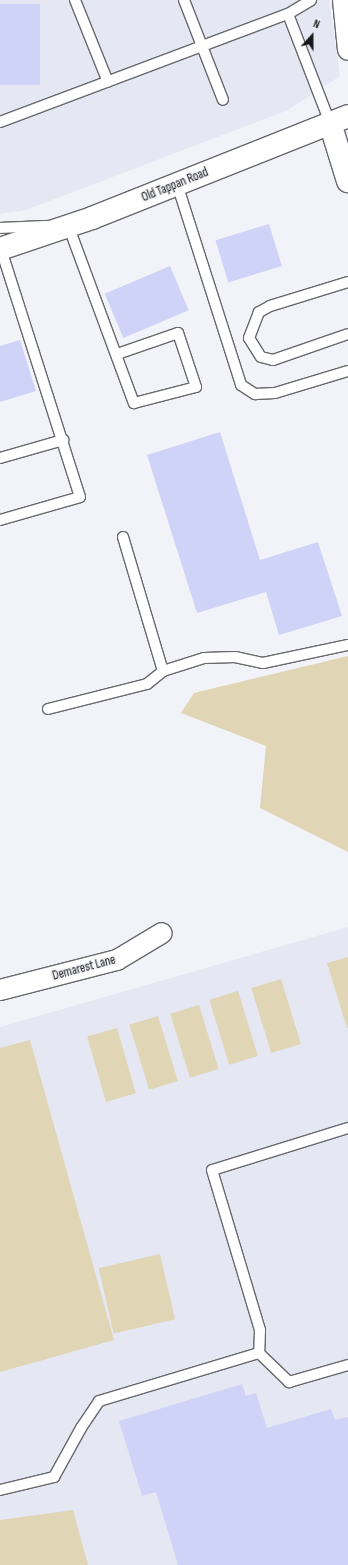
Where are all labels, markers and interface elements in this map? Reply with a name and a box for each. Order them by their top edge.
north arrow [292,16,332,56]
text: N [311,17,322,31]
street label: Old Tappan Road [139,165,211,205]
street label: Demarest Lane [51,952,117,984]

